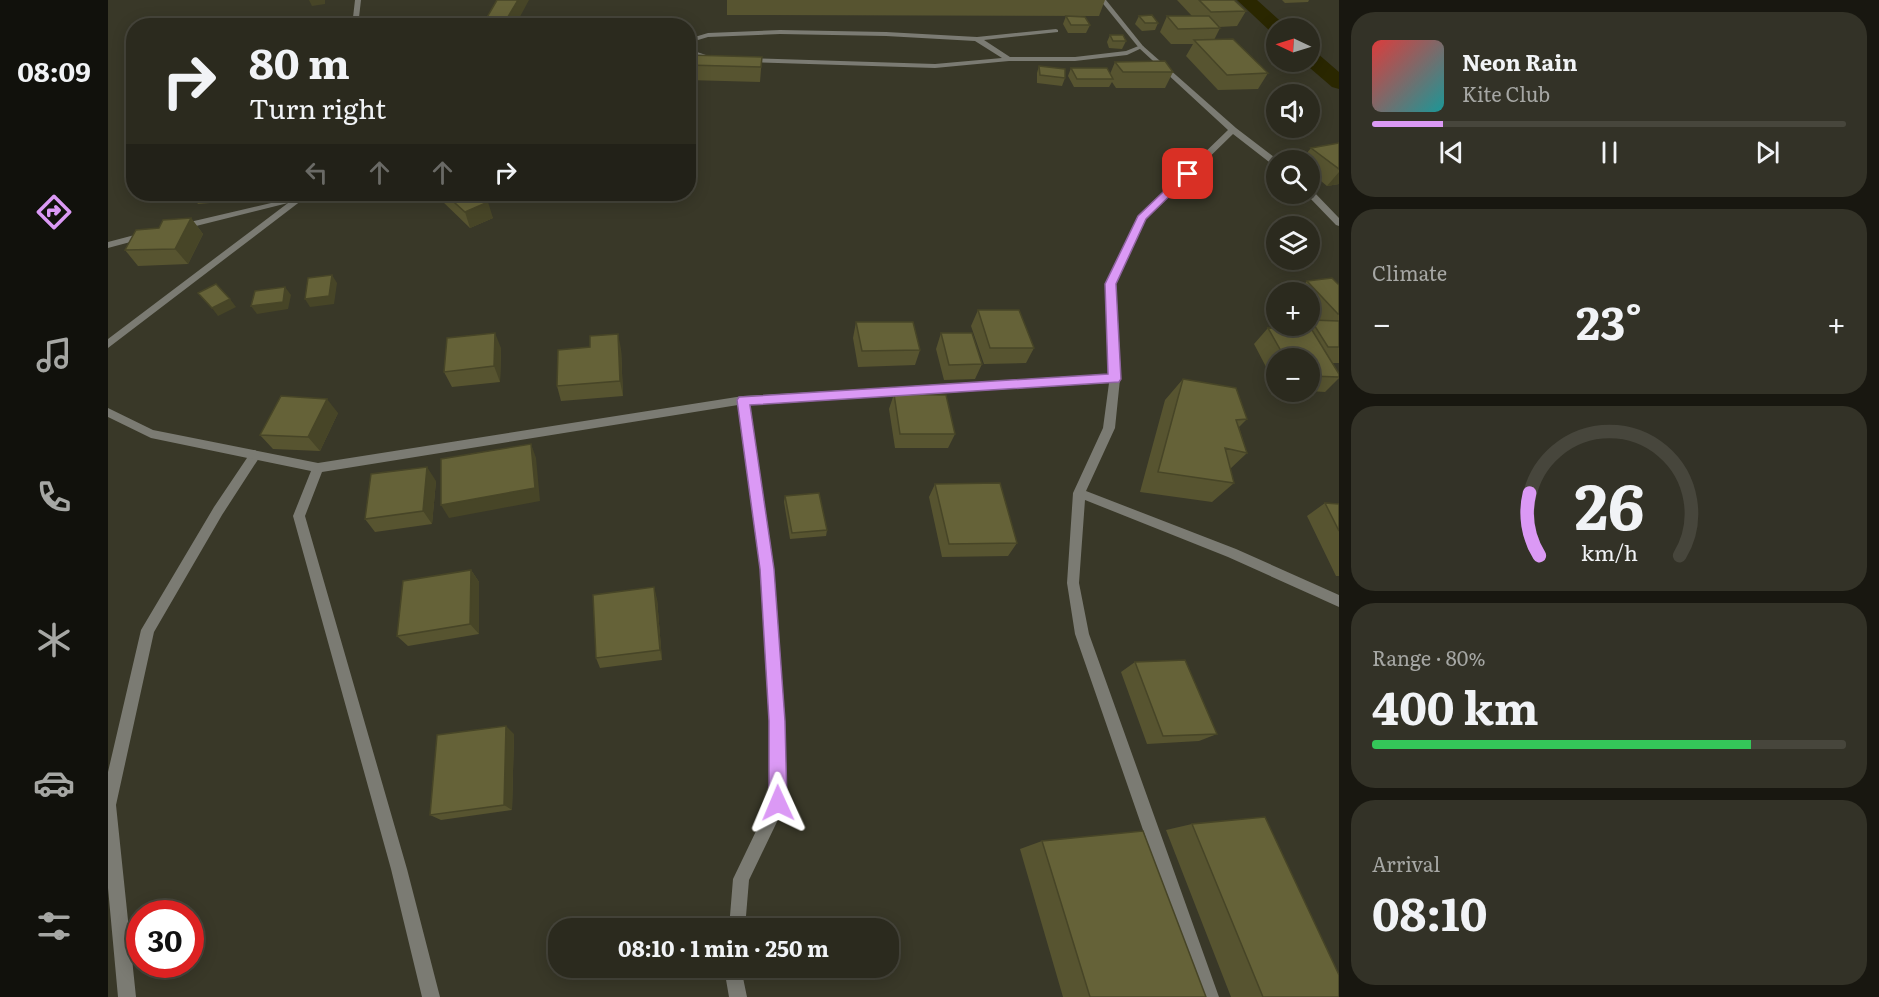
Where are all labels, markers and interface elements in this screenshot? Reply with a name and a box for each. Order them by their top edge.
north arrow [1266,18,1320,72]
map controls [1266,18,1320,402]
text: 80 m [249,30,350,92]
icon: right [150,42,228,120]
text: Neon Rain [1462,45,1578,78]
text: 08:09 [17,50,91,90]
text: Kite Club [1462,78,1550,108]
button: sound [1266,84,1320,138]
text: Turn right [249,87,386,127]
icon: previous [1435,136,1468,169]
icon: pause [1593,136,1626,169]
icon: next [1751,136,1784,169]
pin [1162,148,1213,199]
button: search [1266,150,1320,204]
icon: left [300,156,333,189]
icon: ahead [363,156,396,189]
icon: ahead [426,156,459,189]
icon: right [489,156,522,189]
icon: arrive [1171,157,1204,190]
icon: directions [33,191,75,233]
button: layers [1266,216,1320,270]
text: Climate [1372,257,1447,287]
button: + [1266,282,1320,336]
text: 23° [1576,287,1642,354]
text: − [1372,297,1391,346]
text: + [1827,297,1846,346]
icon: music [33,334,75,376]
button: − [1266,348,1320,402]
text: 26 [1574,457,1644,549]
icon: phone [33,476,75,518]
text: km/h [1580,536,1638,568]
icon: climate [33,619,75,661]
text: Range · 80% [1372,642,1485,672]
text: 400 km [1372,672,1539,739]
icon: car [33,762,75,804]
position arrow [746,771,810,835]
text: Arrival [1372,848,1440,878]
text: 08:10 [1372,878,1487,945]
speed limit sign: 30 [126,900,204,978]
icon: filters [33,905,75,947]
text: 08:10 · 1 min · 250 m [618,931,829,964]

